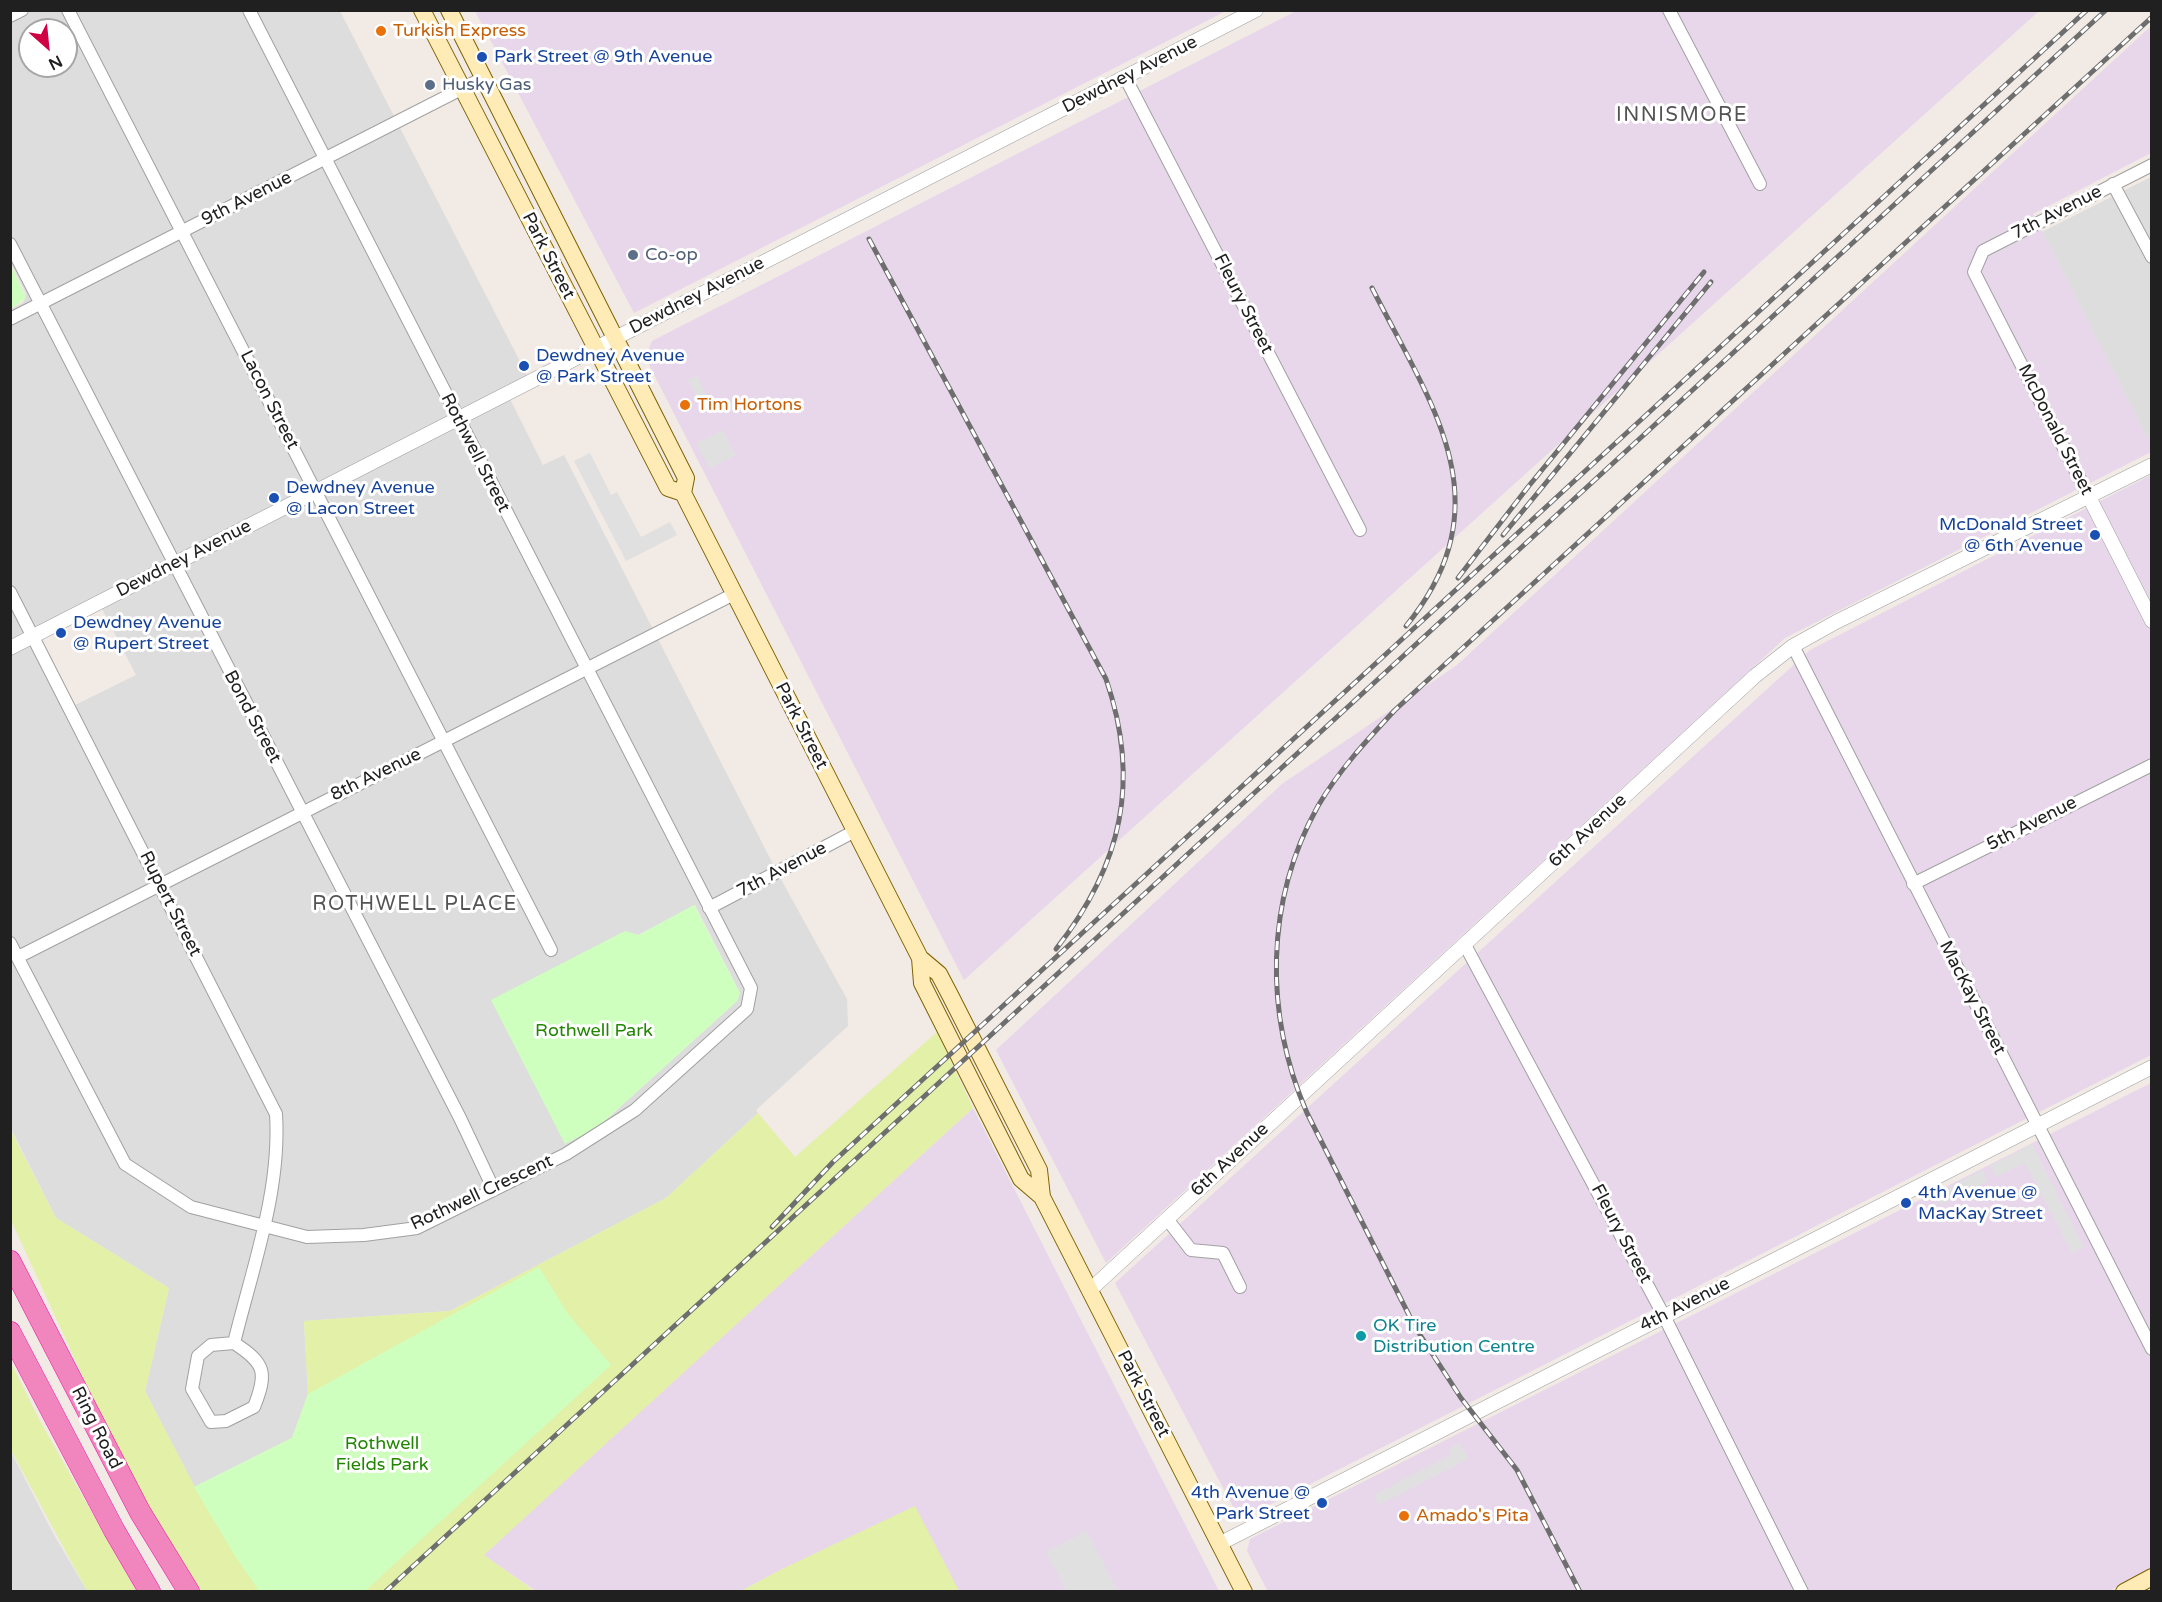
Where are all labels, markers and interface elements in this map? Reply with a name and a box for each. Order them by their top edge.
north arrow [18,18,78,78]
place label: Turkish Express [393,20,526,42]
marker: Turkish Express [374,24,388,38]
street label: Dewdney Avenue [1059,32,1201,118]
place label: Park Street @ 9th Avenue [494,46,712,68]
text: N [45,50,66,74]
marker: Park Street @ 9th Avenue [475,50,489,64]
place label: Husky Gas [442,74,531,96]
marker: Husky Gas [423,78,437,92]
district label: INNISMORE [1616,104,1748,128]
street label: 9th Avenue [198,167,296,231]
street label: 7th Avenue [2008,181,2106,245]
street label: Park Street [517,209,579,303]
place label: Co-op [645,244,698,266]
marker: Co-op [626,248,640,262]
street label: Fleury Street [1209,250,1277,358]
street label: Dewdney Avenue [626,253,768,339]
place label: Dewdney Avenue @ Park Street [536,345,685,388]
street label: Lacon Street [235,347,303,453]
marker: Dewdney Avenue @ Park Street [517,359,531,373]
street label: McDonald Street [2013,361,2097,499]
street label: Rothwell Street [436,390,514,516]
place label: Tim Hortons [697,394,802,416]
marker: Tim Hortons [678,398,692,412]
place label: Dewdney Avenue @ Lacon Street [286,477,435,520]
marker: Dewdney Avenue @ Lacon Street [267,491,281,505]
place label: McDonald Street @ 6th Avenue [1939,514,2083,556]
street label: Dewdney Avenue [113,516,255,602]
marker: McDonald Street @ 6th Avenue [2088,528,2102,542]
place label: Dewdney Avenue @ Rupert Street [73,612,222,654]
marker: Dewdney Avenue @ Rupert Street [54,626,68,640]
street label: Bond Street [219,667,285,767]
street label: Park Street [770,679,832,773]
street label: 8th Avenue [327,744,425,806]
street label: 6th Avenue [1545,790,1631,872]
street label: 5th Avenue [1983,792,2081,856]
street label: 7th Avenue [734,837,830,903]
street label: Rupert Street [134,848,206,960]
district label: ROTHWELL PLACE [312,893,518,917]
street label: MacKay Street [1934,937,2010,1059]
park label: Rothwell Park [535,1020,653,1042]
street label: 6th Avenue [1187,1119,1273,1201]
street label: Rothwell Crescent [407,1151,557,1235]
street label: Fleury Street [1586,1181,1656,1287]
place label: 4th Avenue @ MacKay Street [1918,1182,2043,1224]
marker: 4th Avenue @ MacKay Street [1899,1196,1913,1210]
street label: 4th Avenue [1636,1273,1734,1337]
place label: OK Tire Distribution Centre [1373,1315,1535,1358]
marker: OK Tire Distribution Centre [1354,1329,1368,1343]
street label: Park Street [1112,1347,1174,1441]
street label: Ring Road [66,1383,126,1473]
park label: Rothwell Fields Park [335,1433,429,1476]
place label: 4th Avenue @ Park Street [1191,1482,1310,1524]
marker: 4th Avenue @ Park Street [1315,1496,1329,1510]
place label: Amado's Pita [1416,1505,1529,1527]
marker: Amado's Pita [1397,1509,1411,1523]

